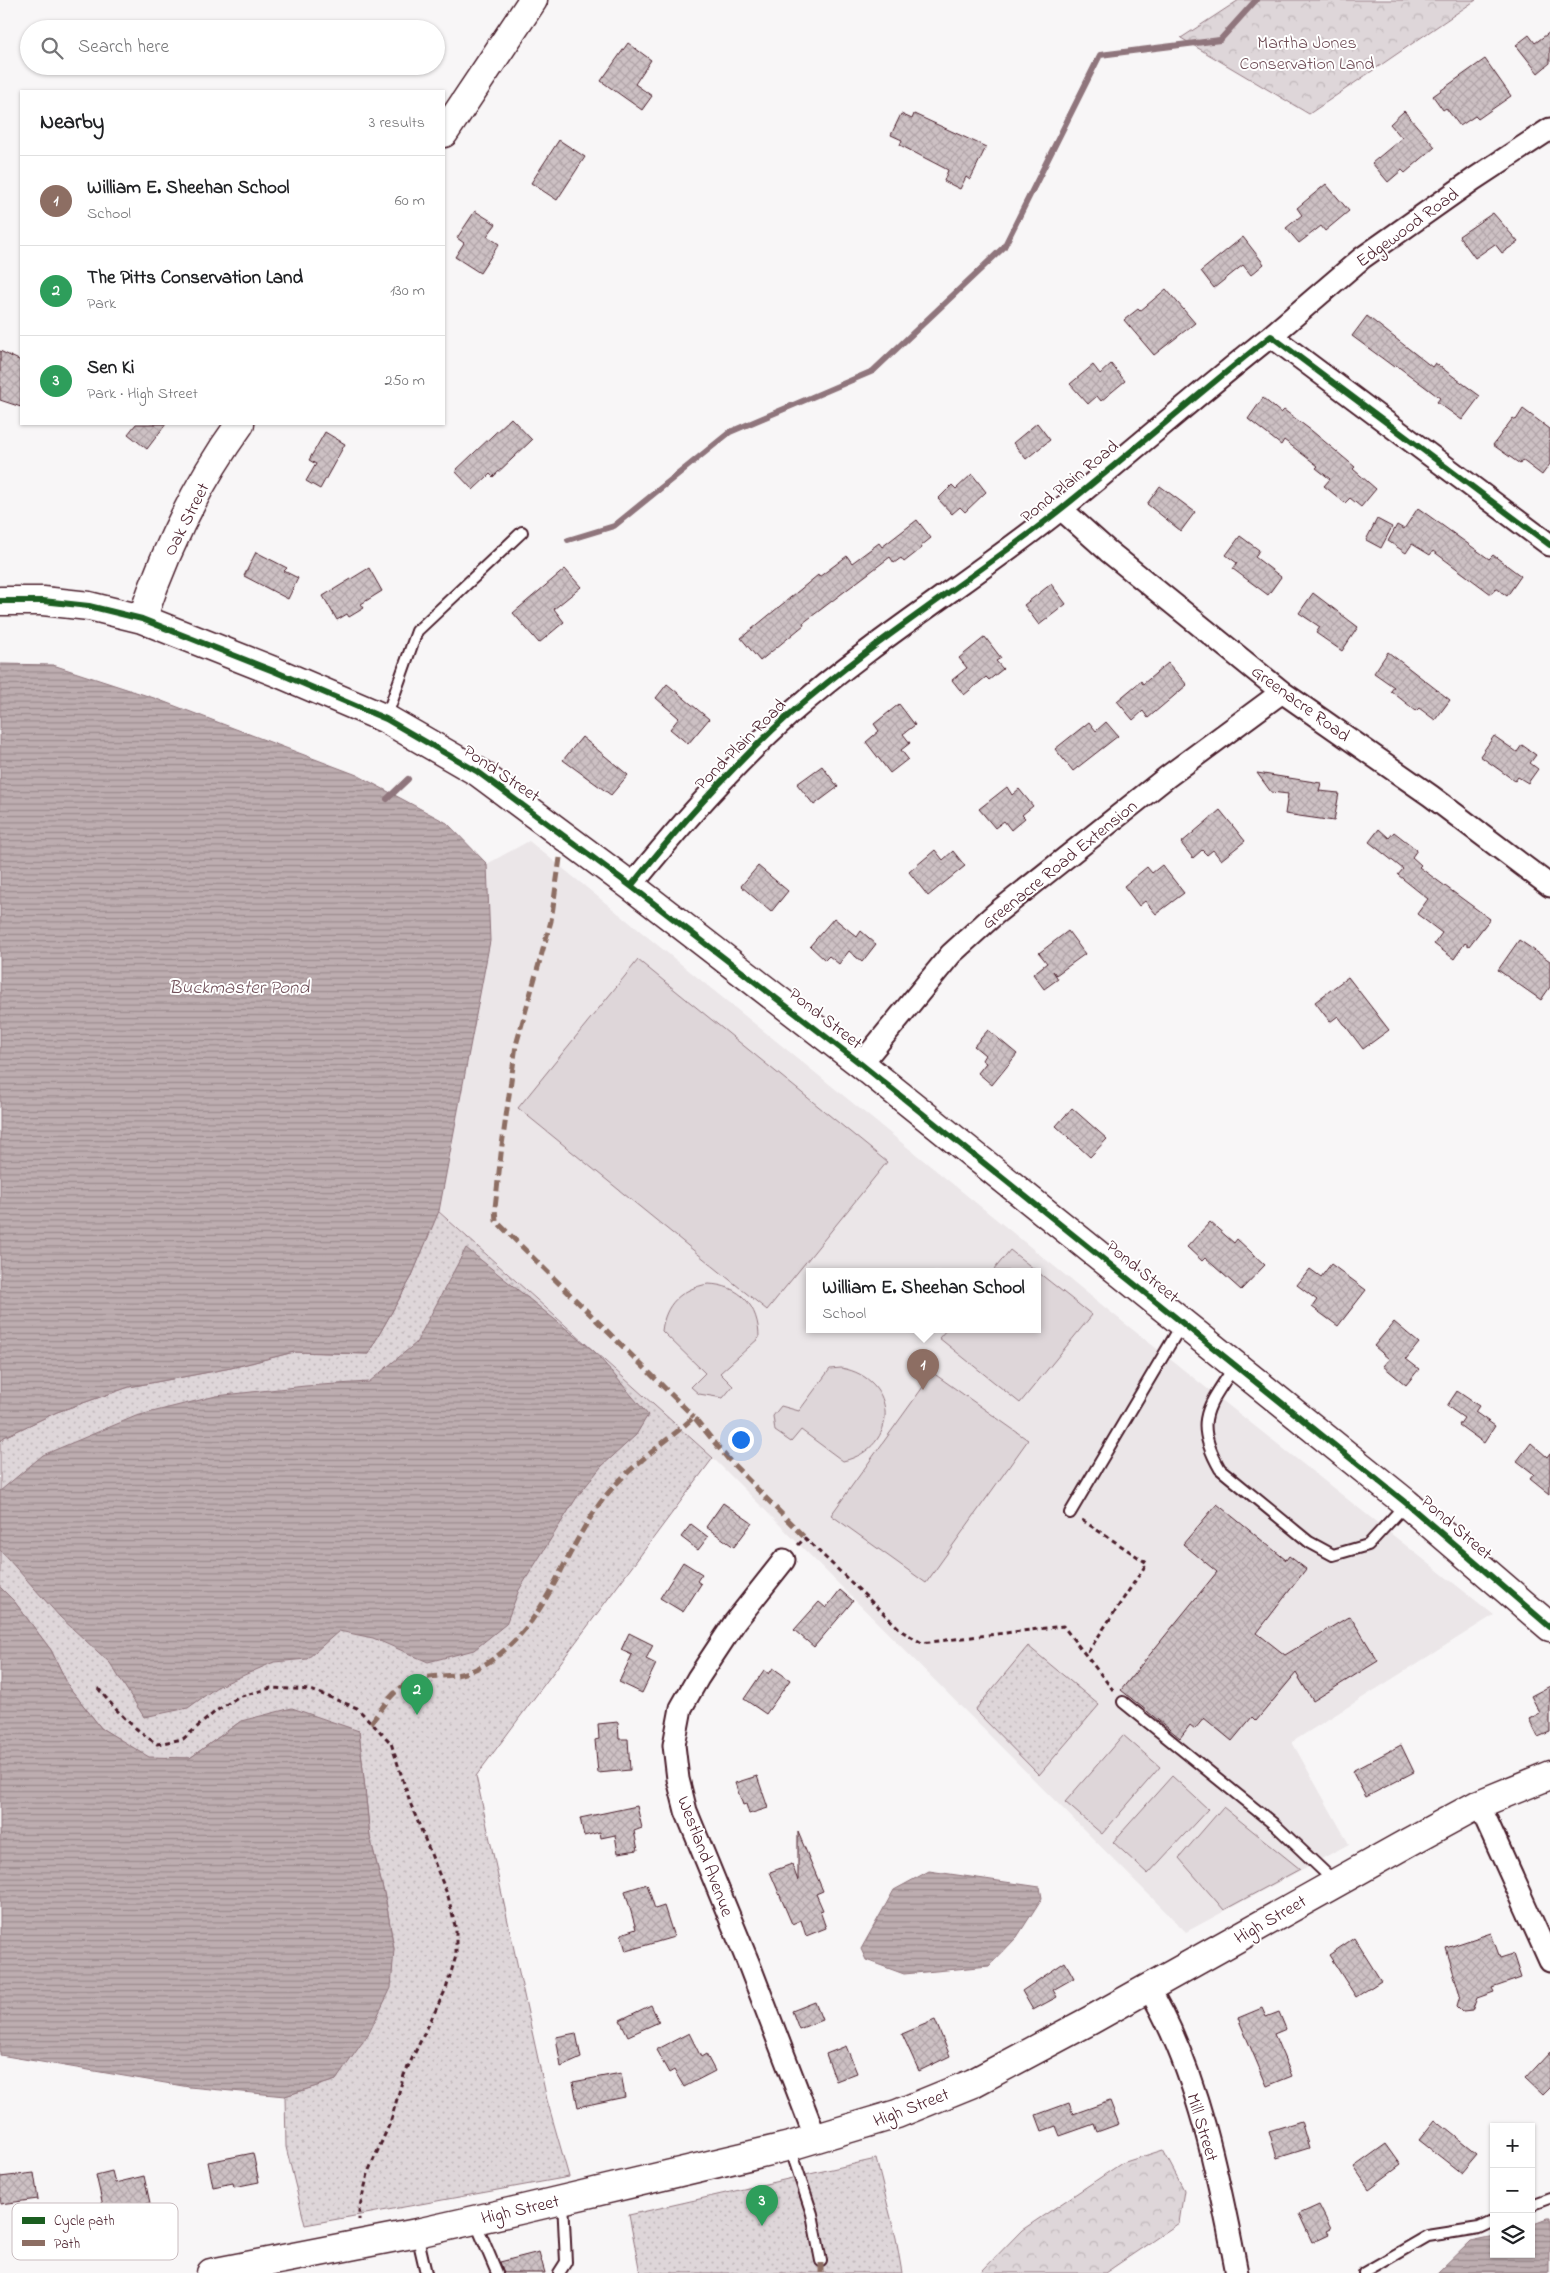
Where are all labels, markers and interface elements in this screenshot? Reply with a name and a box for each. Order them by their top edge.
search box [20,20,445,75]
park label: Martha Jones Conservation Land [1240,31,1374,78]
icon: search [38,34,66,62]
text: Search here [78,34,169,61]
text: Nearby [40,108,104,138]
text: 3 results [369,111,425,135]
text: William E. Sheehan School [87,175,289,202]
street label: Edgewood Road [1351,182,1465,276]
text: 1 [53,189,59,213]
text: 60 m [395,189,425,213]
text: School [87,202,131,226]
text: The Pitts Conservation Land [87,265,303,292]
text: 2 [52,279,60,303]
text: 130 m [390,279,425,303]
text: Park [87,292,116,316]
text: Sen Ki [87,355,134,382]
text: 3 [53,369,59,393]
text: 250 m [385,369,425,393]
text: Park · High Street [87,382,198,406]
street label: Pond Plain Road [1015,435,1125,530]
street label: Oak Street [158,479,217,561]
street label: Greenacre Road [1245,660,1355,749]
street label: Pond Plain Road [690,694,793,797]
street label: Pond Street [457,739,544,810]
street label: Greenacre Road Extension [977,794,1144,937]
water label: Buckmaster Pond [169,975,310,1002]
street label: Pond Street [782,982,867,1057]
street label: Pond Street [1100,1235,1184,1310]
popup [806,1268,1041,1333]
text: William E. Sheehan School [822,1275,1025,1302]
text: School [822,1302,866,1326]
pin: 1 [907,1349,939,1390]
your location [728,1427,754,1453]
street label: Pond Street [1414,1490,1497,1567]
pin: 2 [401,1674,433,1715]
street label: Westland Avenue [669,1793,739,1922]
street label: High Street [1230,1890,1312,1953]
street label: High Street [870,2082,954,2136]
street label: Mill Street [1178,2090,1224,2165]
map controls [1490,2123,1535,2258]
button: + [1490,2123,1535,2168]
button: − [1490,2168,1535,2213]
pin: 3 [746,2185,778,2226]
street label: High Street [479,2189,562,2234]
legend [12,2203,178,2260]
text: Cycle path [54,2211,115,2233]
button: layers [1490,2213,1535,2258]
text: Path [54,2234,80,2255]

